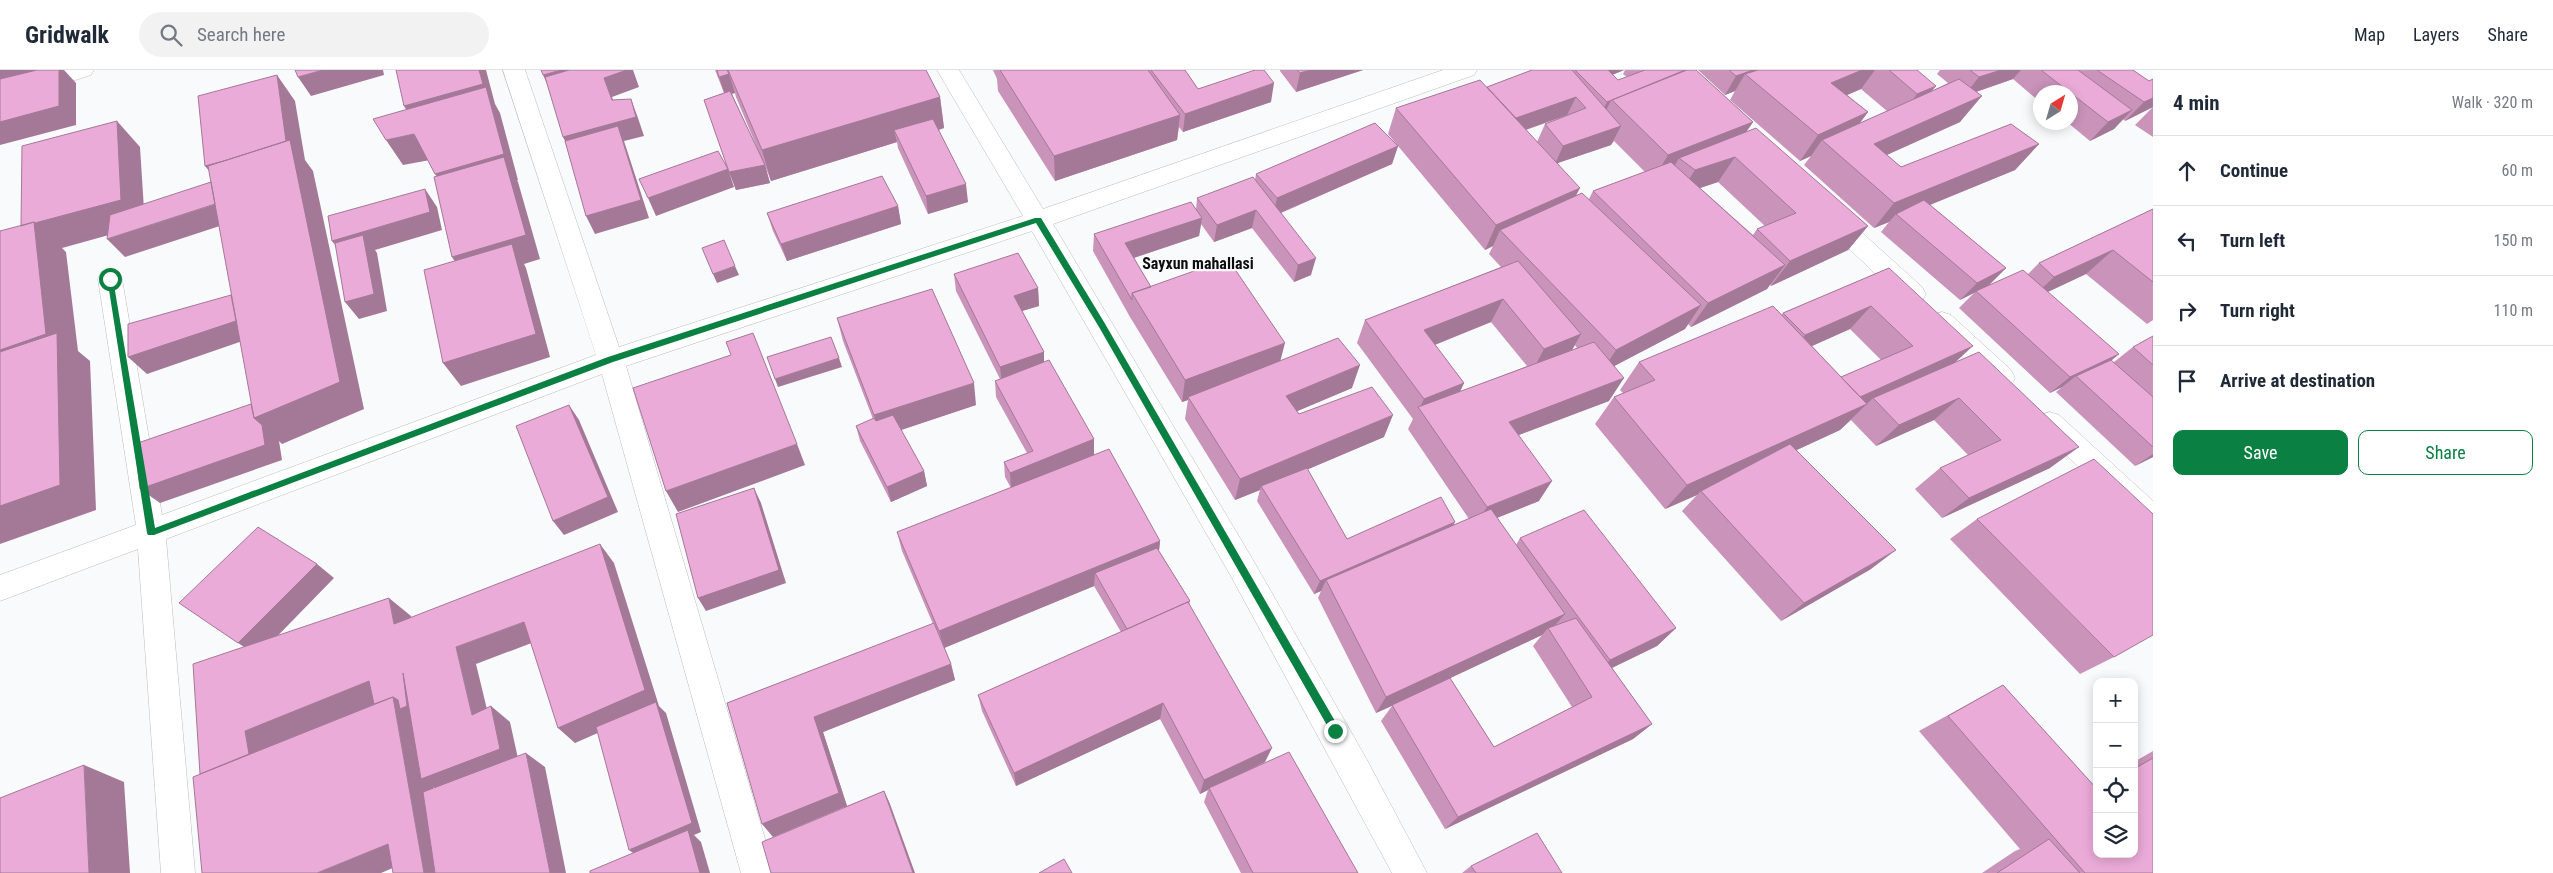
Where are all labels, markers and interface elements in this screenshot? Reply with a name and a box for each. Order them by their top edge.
search box [139,12,489,57]
text: Gridwalk [25,21,109,49]
icon: search [157,21,185,49]
text: Search here [197,23,285,46]
text: Map [2354,24,2385,45]
text: Layers [2413,24,2460,45]
text: Share [2488,24,2528,45]
north arrow [2033,85,2078,130]
text: 4 min [2173,91,2220,115]
text: Walk · 320 m [2452,93,2533,112]
icon: ahead [2173,157,2201,185]
text: Continue [2220,159,2288,182]
text: 60 m [2501,161,2533,180]
icon: left [2173,227,2201,255]
text: Turn left [2220,229,2285,252]
text: 150 m [2494,231,2533,250]
district label: Sayxun mahallasi [1142,254,1254,273]
route start [99,268,122,291]
icon: right [2173,297,2201,325]
text: Turn right [2220,299,2295,322]
text: 110 m [2494,301,2533,320]
icon: arrive [2173,367,2201,395]
text: Arrive at destination [2220,369,2375,392]
button: Save [2173,430,2348,475]
button: Share [2358,430,2533,475]
map controls [2093,678,2138,858]
button: + [2093,678,2138,723]
route end [1324,720,1347,743]
button: − [2093,723,2138,768]
button: locate [2093,768,2138,813]
button: layers [2093,813,2138,858]

